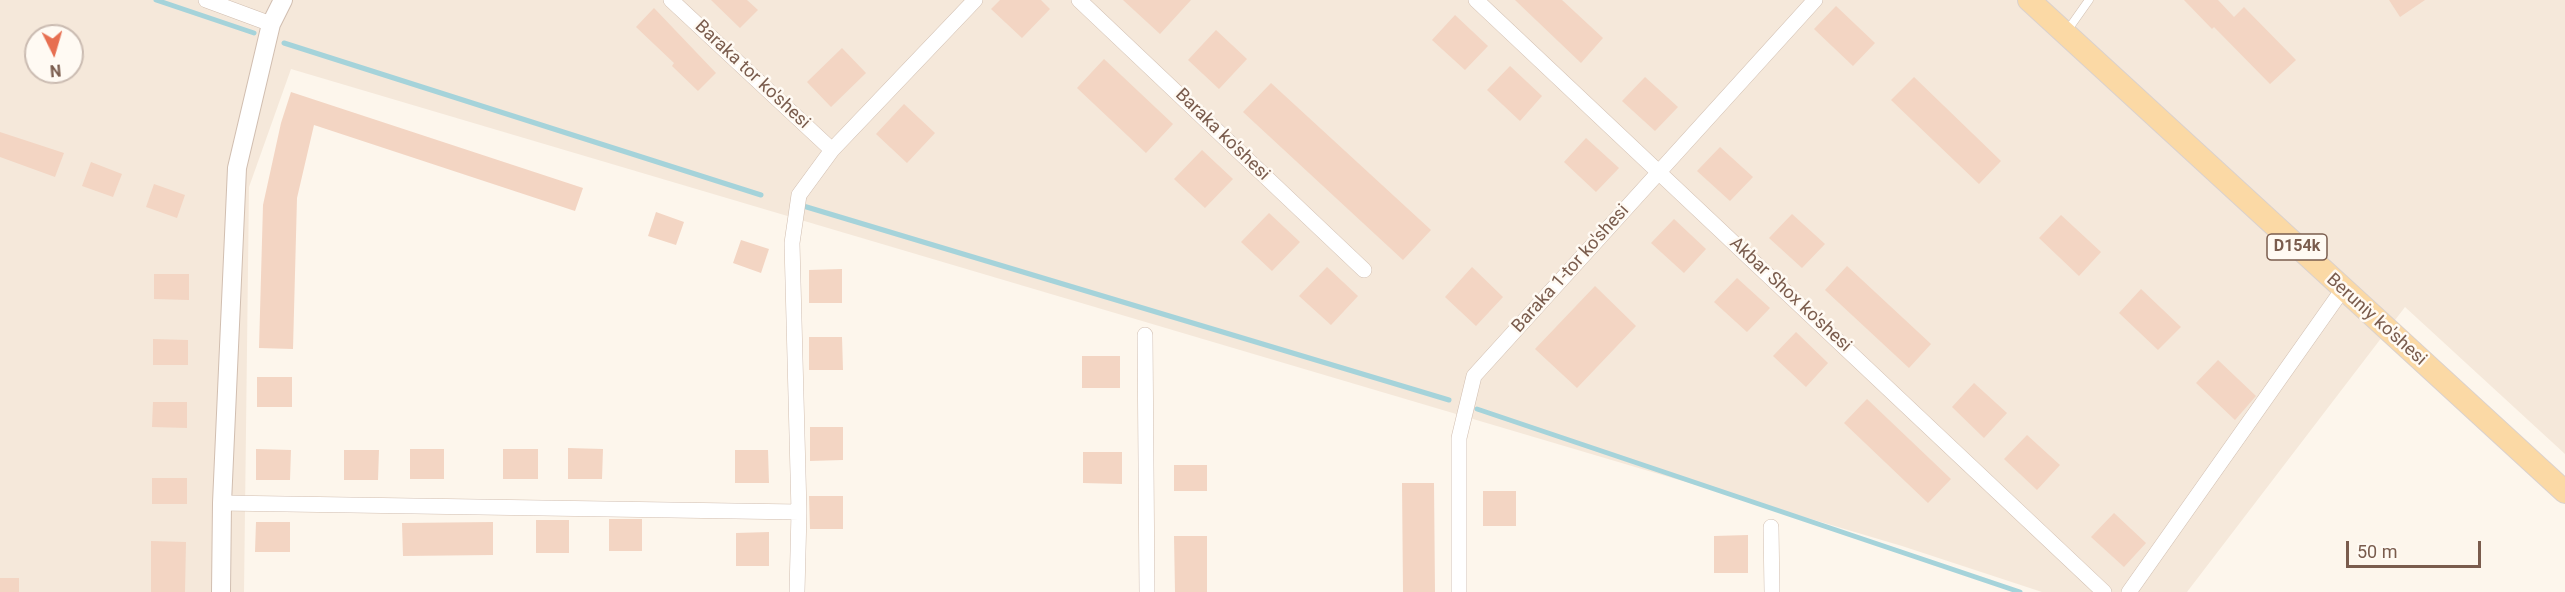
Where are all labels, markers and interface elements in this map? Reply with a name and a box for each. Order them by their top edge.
street label: Baraka tor ko'shesi [690,16,814,134]
north arrow [24,24,84,84]
text: N [49,60,62,80]
street label: Baraka ko'shesi [1170,85,1274,185]
street label: Baraka 1-tor ko'shesi [1508,201,1634,337]
street label: Akbar Shox ko'shesi [1725,233,1855,357]
road number: D154k [2267,234,2327,260]
street label: Beruniy ko'shesi [2322,269,2430,371]
scale bar [2349,529,2484,567]
text: 50 m [2357,541,2397,562]

